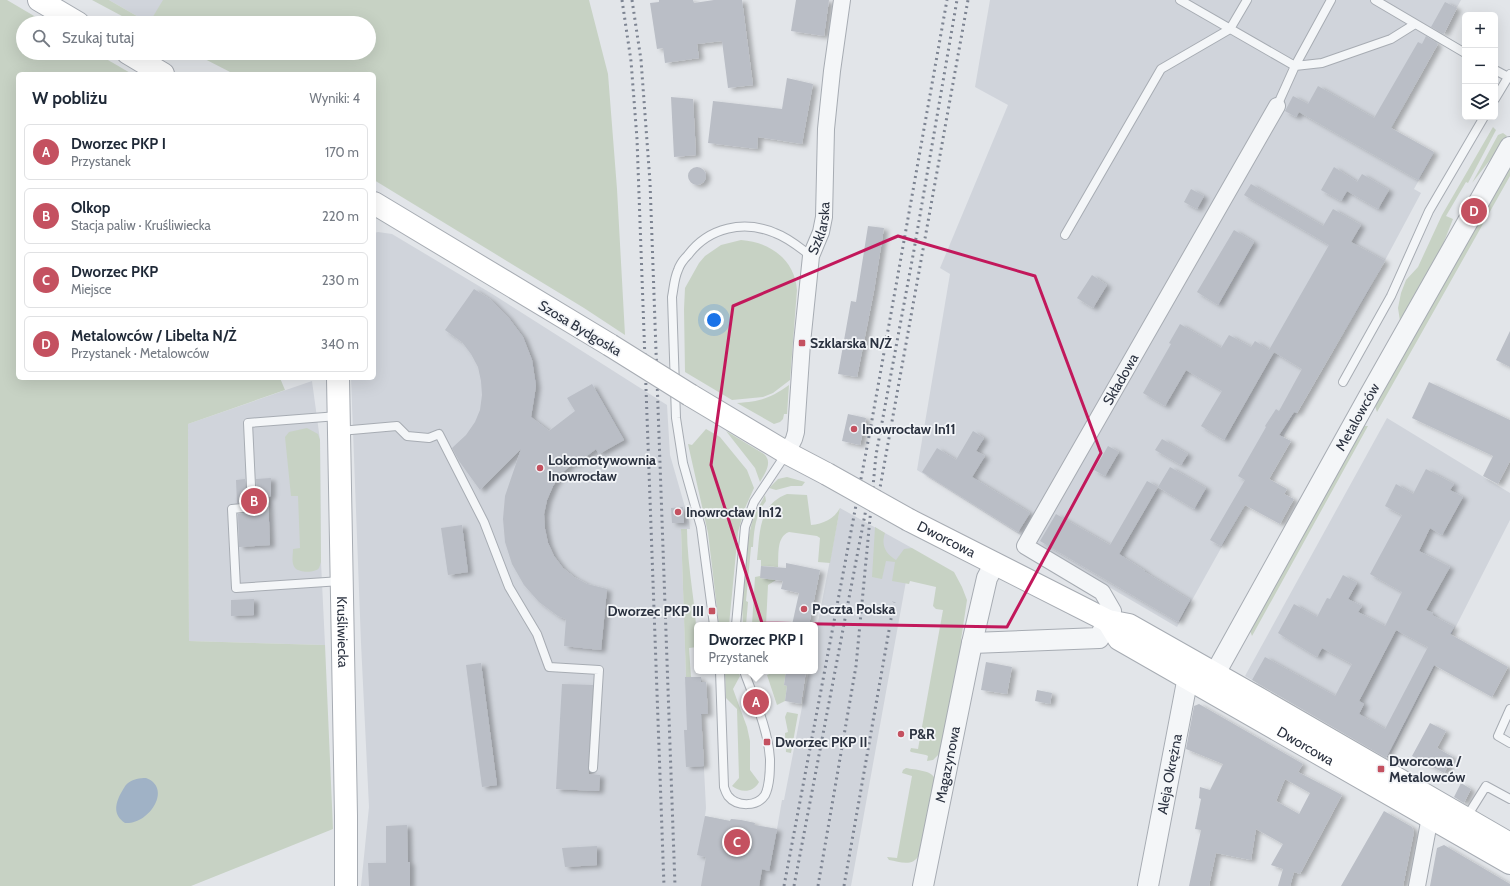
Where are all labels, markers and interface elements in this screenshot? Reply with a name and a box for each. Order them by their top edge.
map controls [1462,12,1498,120]
button: + [1462,12,1498,48]
search box [16,16,376,60]
icon: search [30,27,52,49]
text: Szukaj tutaj [62,29,134,47]
button: − [1462,48,1498,84]
button: layers [1462,84,1498,120]
text: W pobliżu [32,88,107,108]
text: Wyniki: 4 [309,90,360,106]
text: Dworzec PKP I [71,135,166,153]
text: A [42,144,50,160]
text: 170 m [325,144,359,160]
text: Przystanek [71,153,131,169]
pin: D [1461,196,1487,226]
text: Olkop [71,199,110,217]
street label: Szklarska [804,201,833,257]
text: B [42,208,50,224]
text: 220 m [322,208,359,224]
text: Stacja paliw · Kruśliwiecka [71,217,211,233]
text: Dworzec PKP [71,263,158,281]
text: C [42,272,50,288]
text: 230 m [322,272,359,288]
text: Miejsce [71,281,111,297]
street label: Szosa Bydgoska [535,296,625,360]
your location [704,310,724,330]
text: Metalowców / Libelta N/Ż [71,327,237,345]
place label: Szklarska N/Ż [810,334,892,352]
text: D [41,336,51,352]
text: 340 m [321,336,359,352]
marker: Szklarska N/Ż [797,338,807,348]
text: Przystanek · Metalowców [71,345,209,361]
street label: Składowa [1099,350,1143,408]
street label: Metalowców [1331,380,1383,454]
place label: Inowrocław In11 [862,420,956,438]
marker: Inowrocław In11 [849,424,859,434]
place label: Lokomotywownia Inowrocław [548,451,656,485]
marker: Lokomotywownia Inowrocław [535,463,545,473]
pin: B [241,486,267,516]
place label: Inowrocław In12 [686,503,782,521]
marker: Inowrocław In12 [673,507,683,517]
street label: Dworcowa [914,517,979,561]
street label: Kruśliwiecka [333,596,352,668]
place label: Poczta Polska [812,600,896,618]
place label: Dworzec PKP III [608,602,704,620]
marker: Poczta Polska [799,604,809,614]
marker: Dworzec PKP III [707,606,717,616]
popup [694,622,818,674]
text: Dworzec PKP I [709,631,803,649]
text: Przystanek [709,649,768,665]
pin: A [743,687,769,717]
street label: Dworcowa [1274,722,1338,769]
street label: Magazynowa [931,724,964,804]
place label: P&R [909,725,935,743]
marker: P&R [896,729,906,739]
street label: Aleja Okrężna [1153,732,1186,816]
place label: Dworzec PKP II [775,733,868,751]
marker: Dworzec PKP II [762,737,772,747]
place label: Dworcowa / Metalowców [1389,752,1466,786]
marker: Dworcowa / Metalowców [1376,764,1386,774]
pin: C [724,827,750,857]

